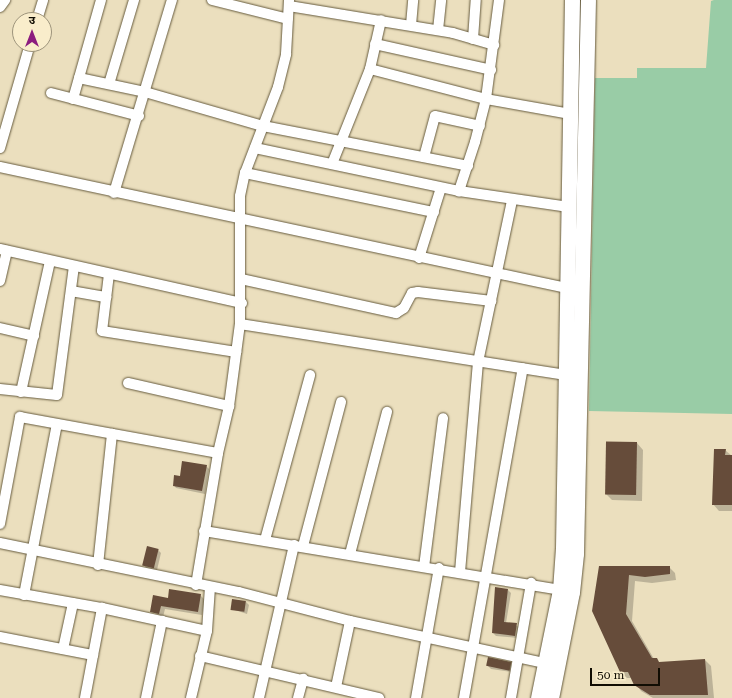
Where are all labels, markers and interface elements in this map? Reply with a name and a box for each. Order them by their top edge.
north arrow [12,12,52,52]
text: उ [29,14,35,27]
scale bar [592,660,662,686]
text: 50 m [597,668,624,682]

